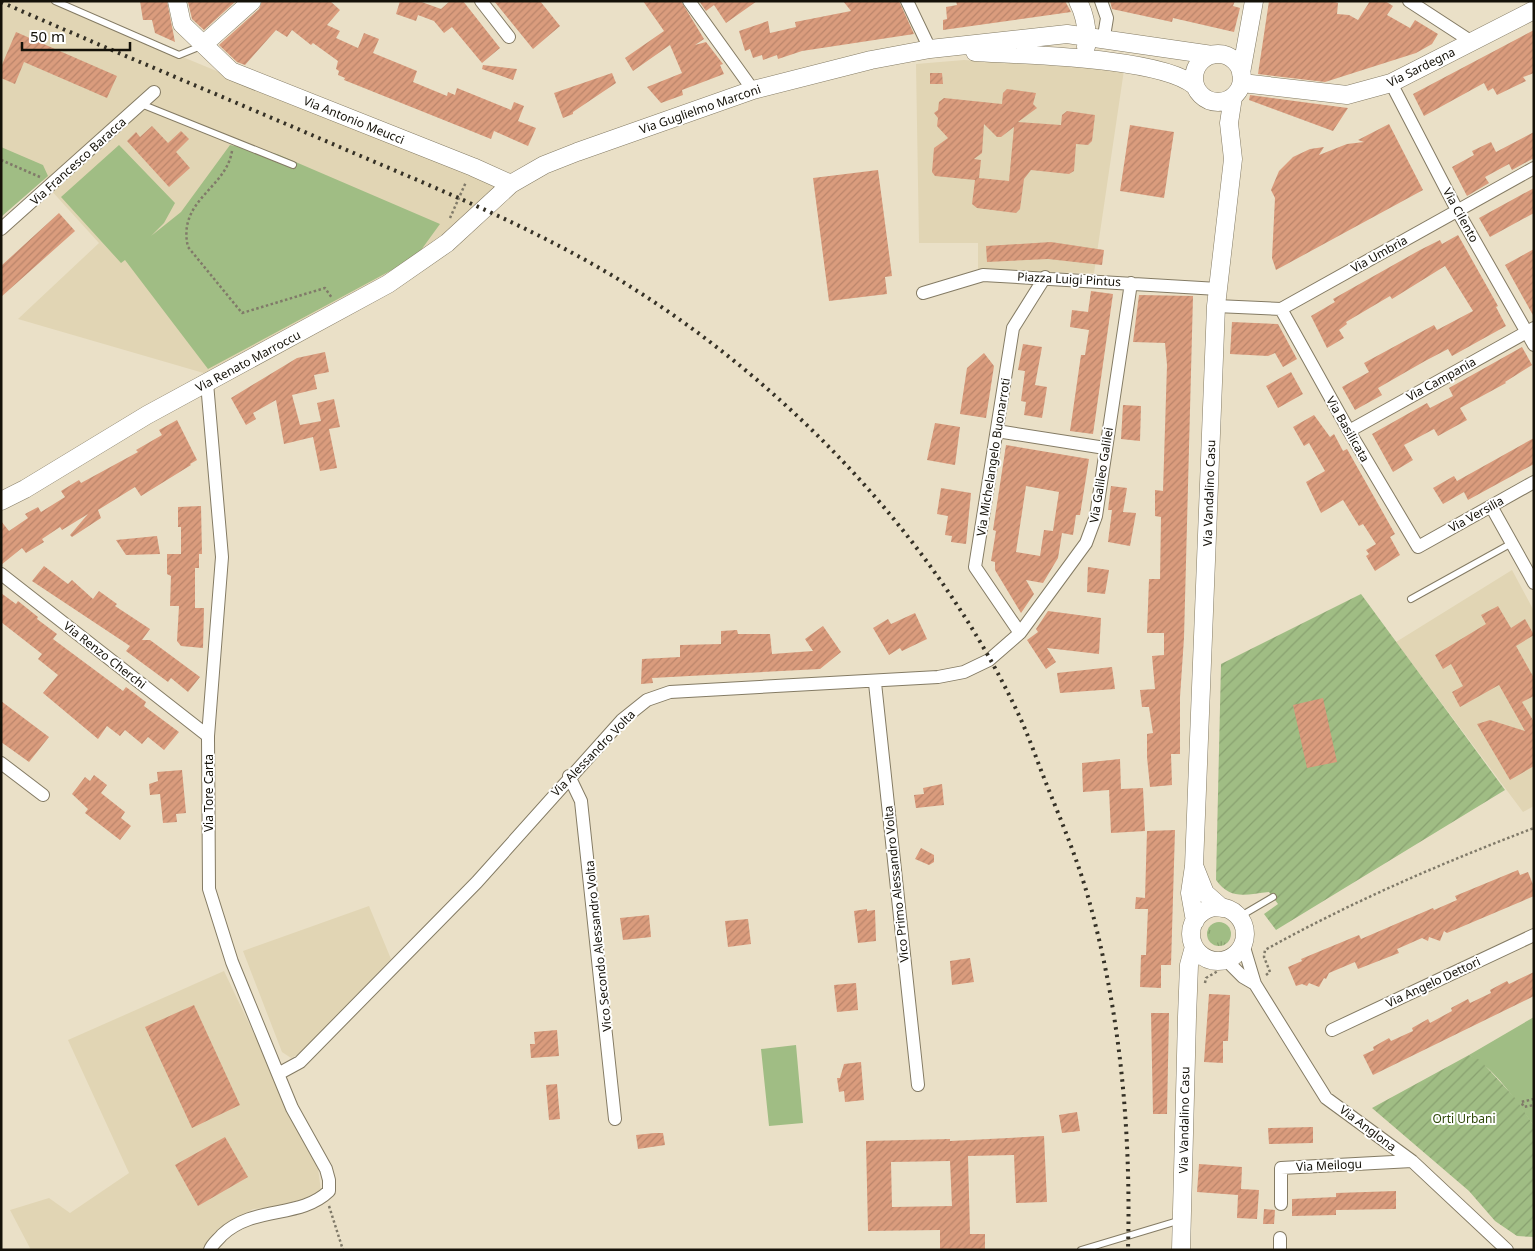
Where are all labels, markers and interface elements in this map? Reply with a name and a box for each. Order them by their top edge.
scale bar [22,20,130,52]
text: 50 m [30,26,65,46]
street label: Via Sardegna [1384,43,1458,91]
street label: Via Guglielmo Marconi [637,80,763,138]
street label: Via Antonio Meucci [301,92,407,148]
street label: Via Francesco Baracca [26,113,130,209]
street label: Via Cilento [1439,185,1483,245]
street label: Via Umbria [1348,231,1410,277]
street label: Piazza Luigi Pintus [1017,268,1122,290]
street label: Via Renato Marroccu [192,326,304,396]
street label: Via Campania [1403,353,1479,405]
street label: Via Michelangelo Buonarroti [972,377,1014,537]
street label: Via Basilicata [1322,393,1374,465]
street label: Via Galileo Galilei [1085,426,1117,524]
street label: Via Vandalino Casu [1199,439,1219,547]
street label: Via Versilia [1445,492,1507,536]
street label: Via Renzo Cherchi [60,617,150,693]
street label: Via Alessandro Volta [547,706,639,800]
street label: Via Tore Carta [200,754,217,832]
street label: Vico Primo Alessandro Volta [879,805,913,963]
street label: Vico Secondo Alessandro Volta [581,860,615,1032]
street label: Via Angelo Dettori [1383,953,1483,1011]
street label: Via Vandalino Casu [1175,1066,1193,1174]
street label: Via Anglona [1336,1101,1400,1155]
park label: Orti Urbani [1432,1110,1496,1127]
street label: Via Meilogu [1296,1155,1362,1175]

